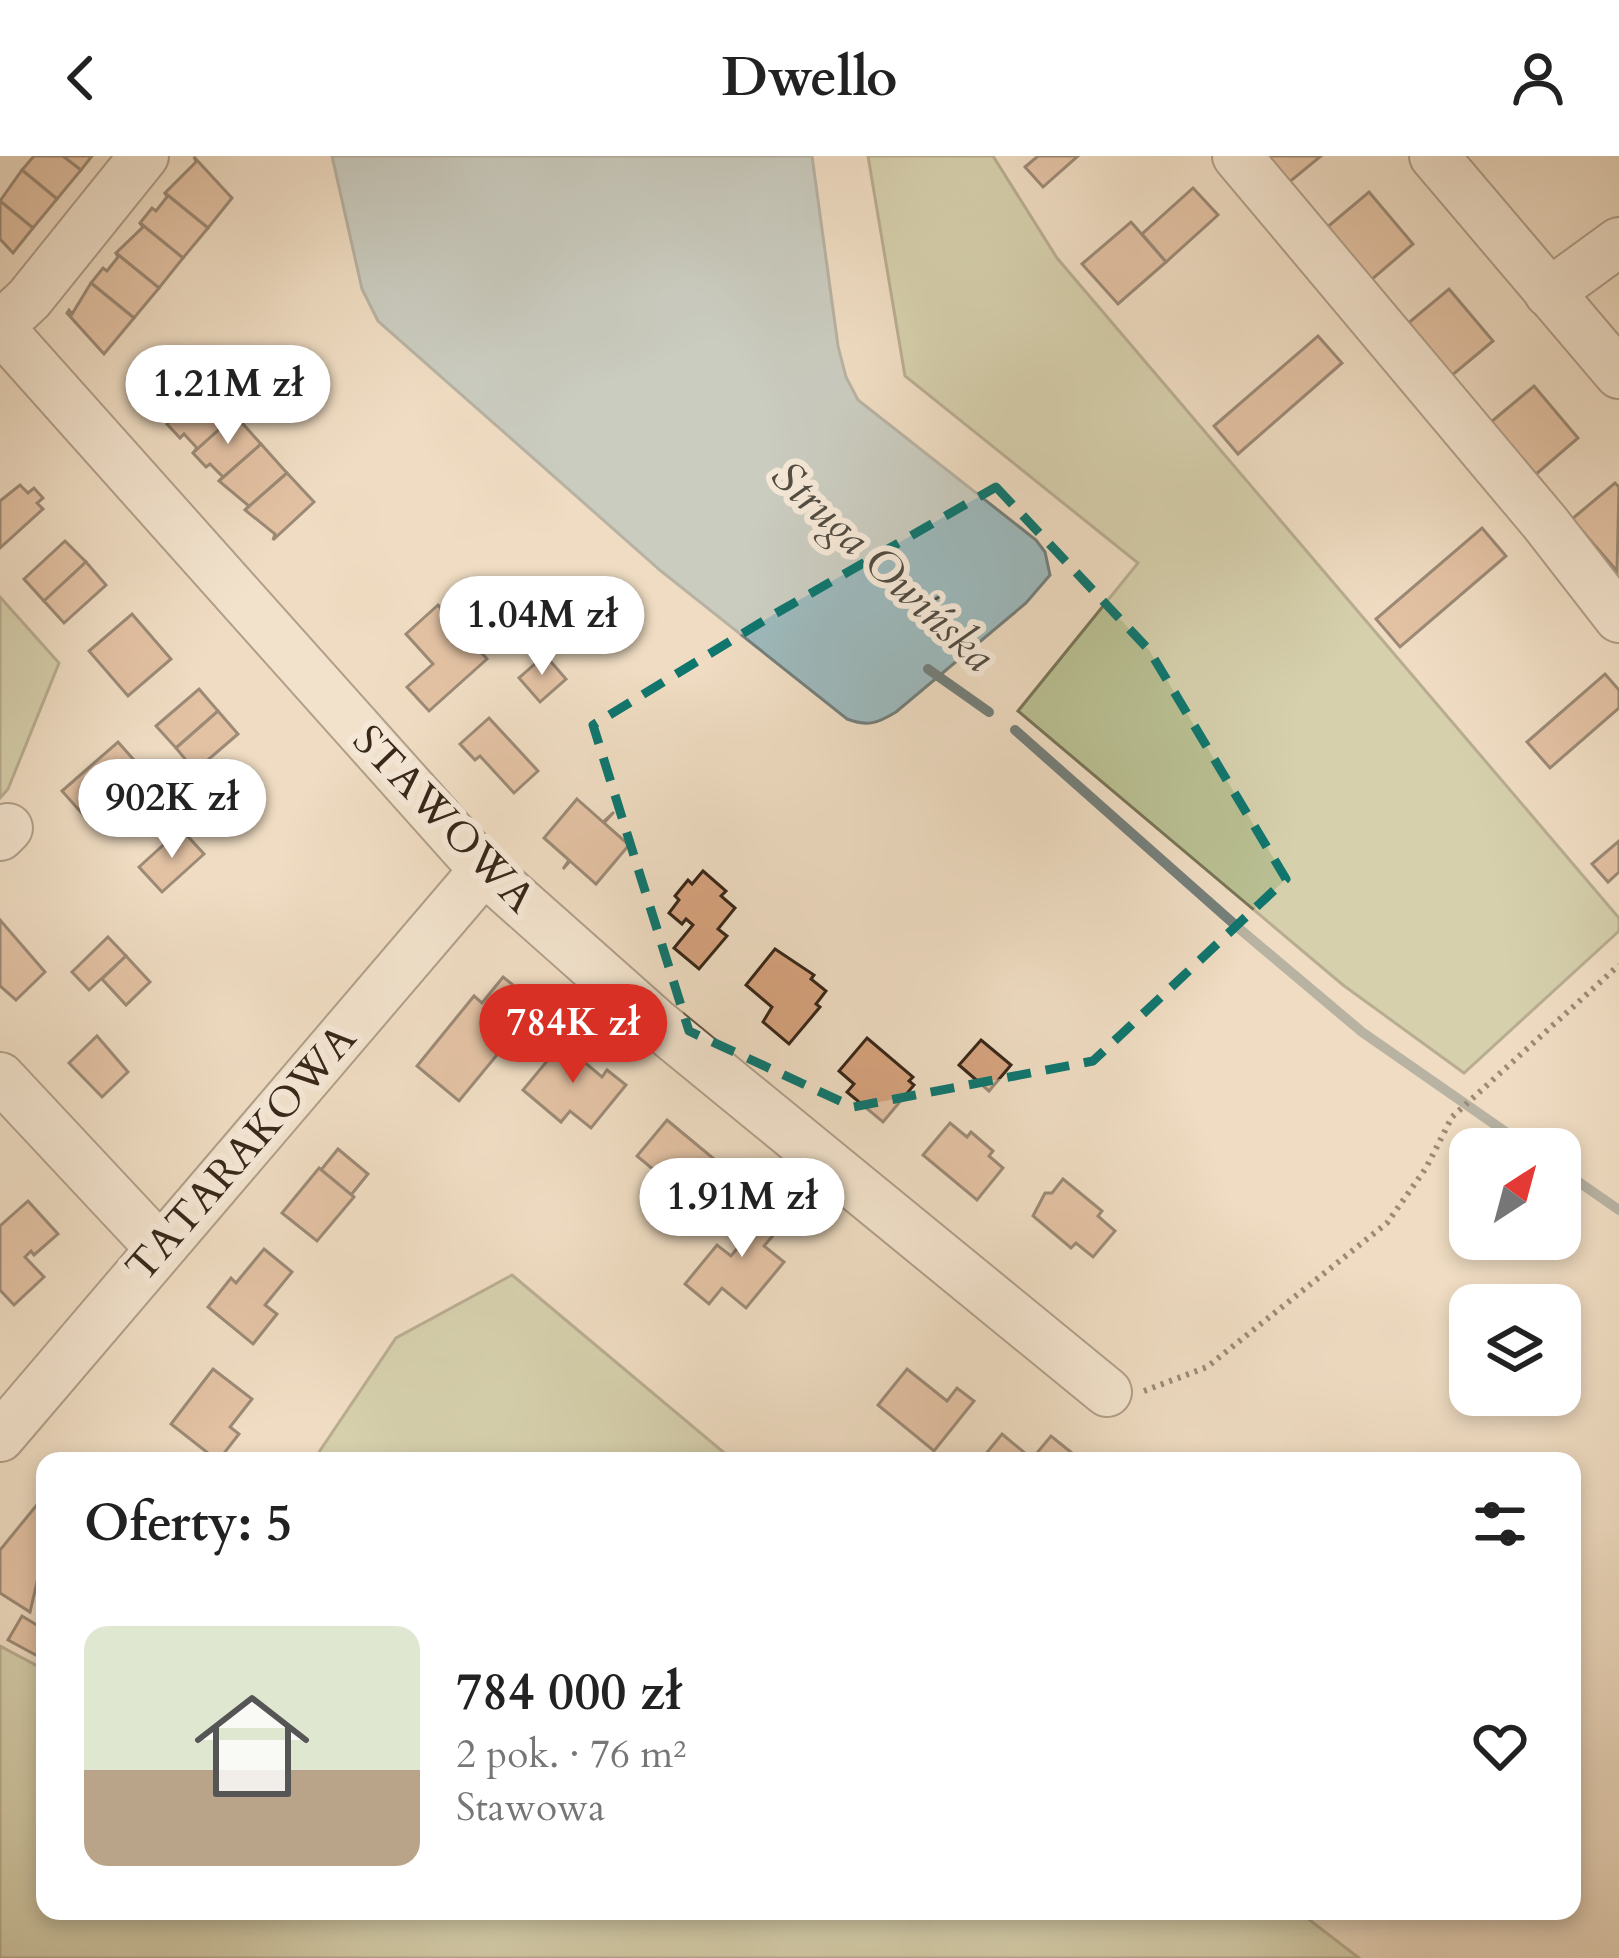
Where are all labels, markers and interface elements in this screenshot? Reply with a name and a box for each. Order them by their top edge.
text: Dwello [721,42,898,115]
icon: back [48,45,114,111]
icon: person [1505,45,1571,111]
pin: 1.21M zł [104,345,352,447]
text: 1.21M zł [152,357,304,410]
water label: Struga Owińska [758,446,1008,686]
pin: 1.04M zł [418,576,666,678]
text: 1.04M zł [466,588,618,641]
street label: STAWOWA [340,713,548,925]
pin: 902K zł [61,759,283,861]
text: 902K zł [105,771,239,824]
pin: 784K zł [462,984,684,1086]
text: 784K zł [506,996,640,1049]
street label: TATARAKOWA [113,1012,369,1294]
north arrow [1449,1128,1581,1260]
map controls [1449,1128,1581,1416]
pin: 1.91M zł [618,1158,866,1260]
text: 1.91M zł [666,1170,818,1223]
button: layers [1449,1284,1581,1416]
text: Oferty: 5 [84,1489,292,1559]
icon: filters [1467,1491,1533,1557]
text: 784 000 zł [456,1658,681,1728]
icon: home [180,1674,324,1818]
icon: heart [1467,1713,1533,1779]
text: 2 pok. · 76 m² [456,1728,686,1781]
text: Stawowa [456,1781,605,1834]

